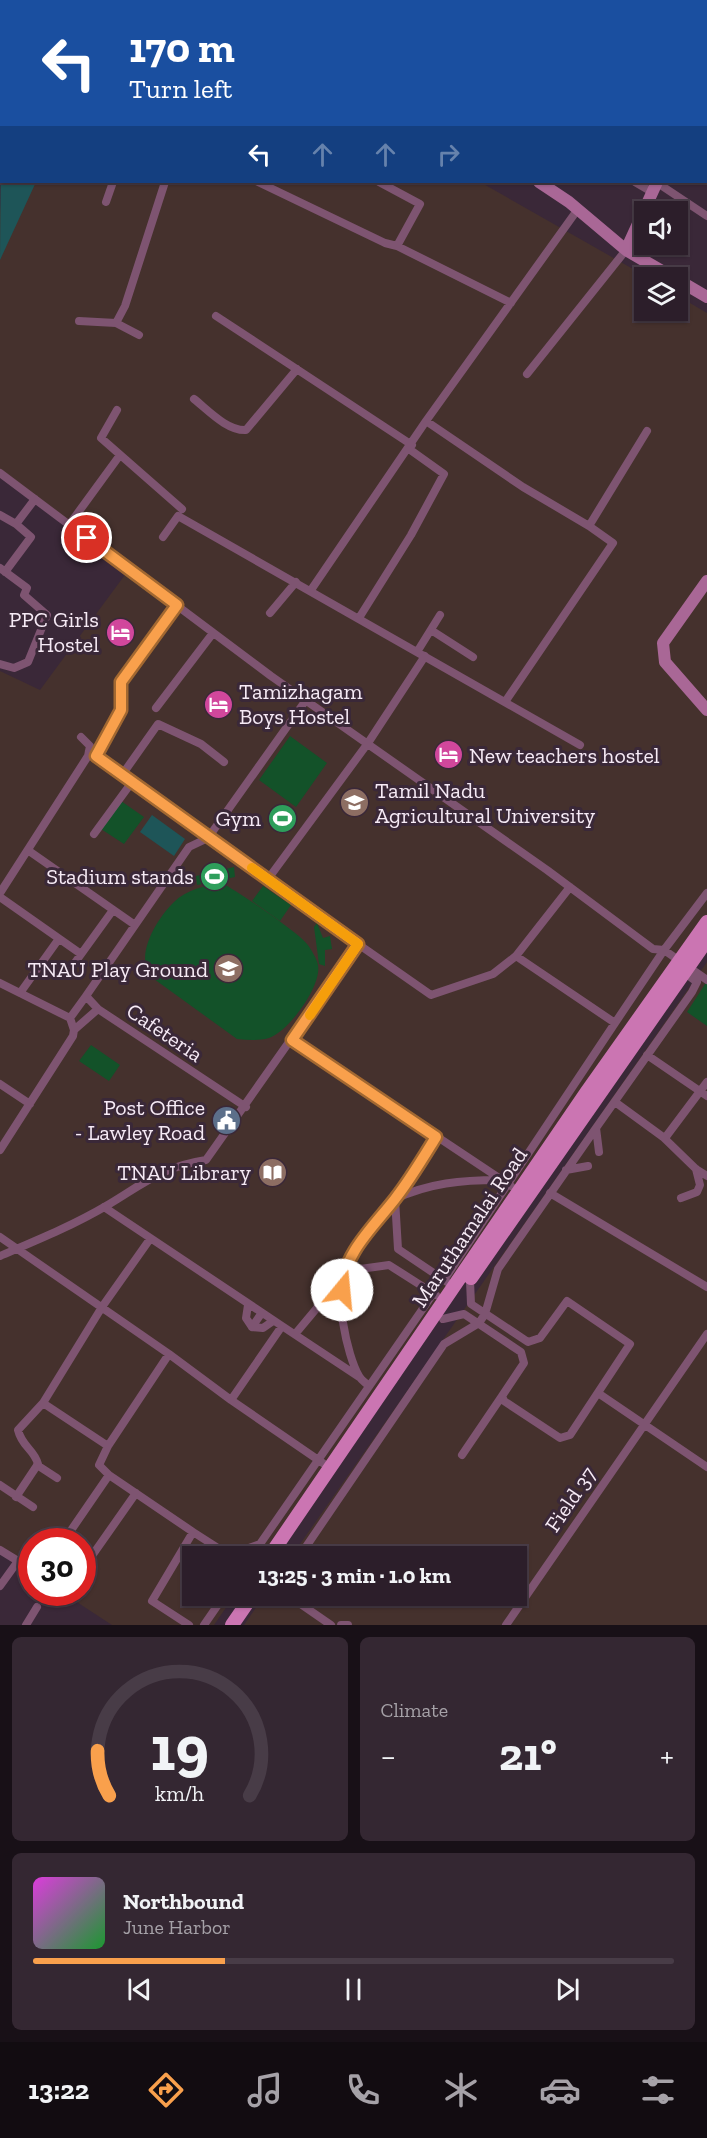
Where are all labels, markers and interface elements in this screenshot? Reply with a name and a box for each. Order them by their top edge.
text: 170 m [129,22,235,73]
icon: left [30,24,108,102]
text: Turn left [129,73,232,105]
icon: left [243,138,276,171]
icon: ahead [306,138,339,171]
icon: ahead [369,138,402,171]
icon: right [432,138,465,171]
map controls [634,201,688,321]
button: sound [634,201,688,255]
button: layers [634,267,688,321]
pin [61,512,112,563]
icon: arrive [70,521,103,554]
place label: PPC Girls Hostel [9,606,99,658]
hotel icon: PPC Girls Hostel [104,616,136,648]
place label: Tamizhagam Boys Hostel [239,678,363,730]
hotel icon: Tamizhagam Boys Hostel [202,688,234,720]
hotel icon: New teachers hostel [432,739,464,771]
place label: New teachers hostel [469,742,660,769]
place label: Tamil Nadu Agricultural University [375,777,596,829]
school or university icon: Tamil Nadu Agricultural University [338,787,370,819]
sports icon: Gym [266,802,298,834]
place label: Gym [216,805,261,832]
sports icon: Stadium stands [199,860,231,892]
place label: Stadium stands [46,863,194,890]
school or university icon: TNAU Play Ground [213,953,245,985]
place label: TNAU Play Ground [27,956,208,983]
street label: Cafeteria [121,997,208,1068]
place label: Post Office - Lawley Road [75,1094,205,1146]
public building icon: Post Office - Lawley Road [210,1104,242,1136]
street label: Maruthamalai Road [406,1142,533,1312]
library icon: TNAU Library [256,1156,288,1188]
place label: TNAU Library [117,1159,252,1186]
position arrow [310,1258,374,1322]
street label: Field 37 [539,1461,602,1537]
speed limit sign: 30 [18,1528,96,1606]
text: 13:25 · 3 min · 1.0 km [258,1562,451,1589]
text: Climate [381,1698,448,1722]
text: 19 [150,1711,209,1786]
text: 21° [499,1728,557,1782]
text: − [381,1736,396,1775]
text: + [660,1736,674,1775]
text: km/h [155,1781,204,1806]
text: Northbound [123,1888,244,1915]
text: June Harbor [123,1915,231,1939]
icon: previous [123,1973,156,2006]
icon: pause [337,1973,370,2006]
icon: next [551,1973,584,2006]
icon: directions [145,2069,187,2111]
icon: music [244,2069,286,2111]
icon: phone [342,2069,384,2111]
icon: climate [440,2069,482,2111]
icon: car [539,2069,581,2111]
icon: filters [637,2069,679,2111]
text: 13:22 [28,2074,89,2106]

